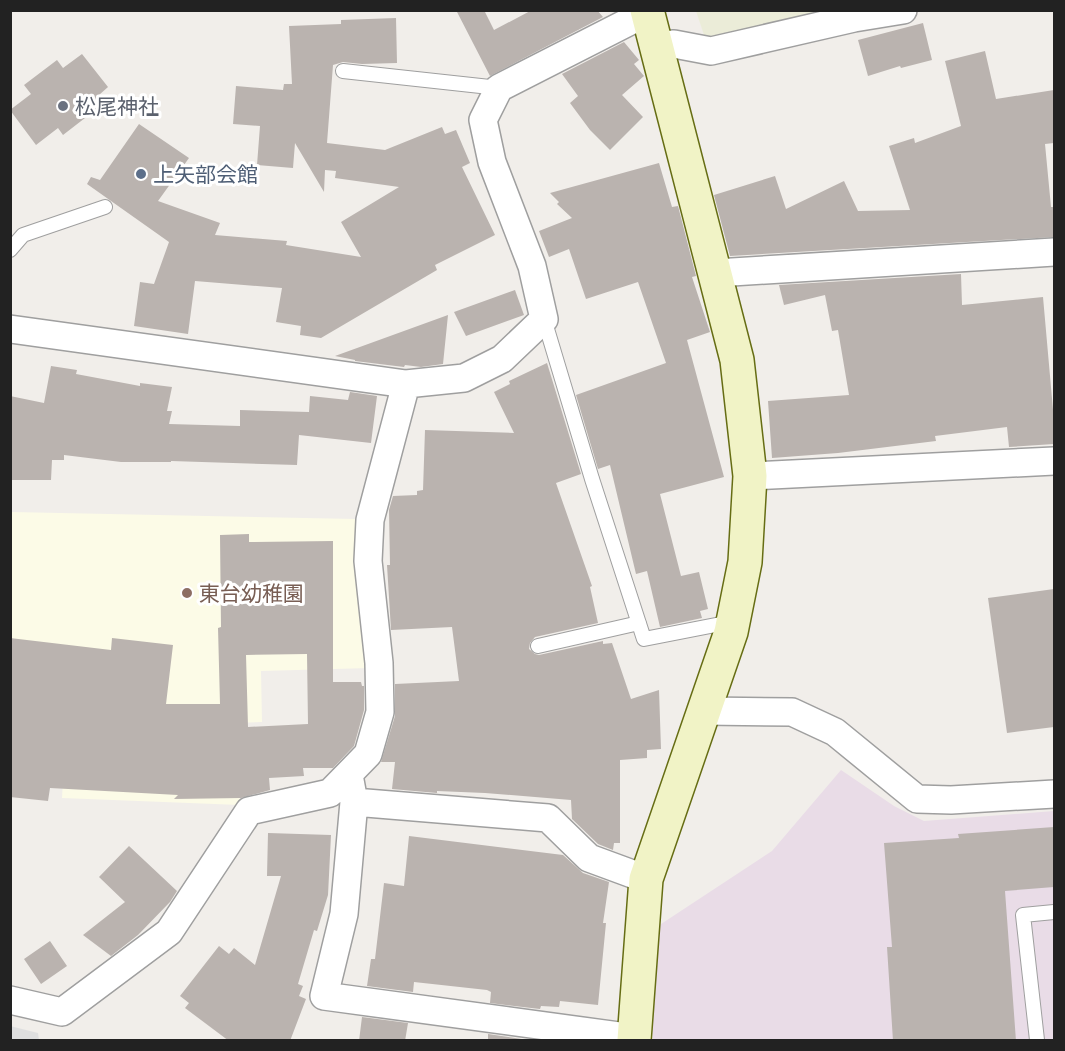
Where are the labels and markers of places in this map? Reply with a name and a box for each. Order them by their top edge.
place label: 松尾神社 [75,94,159,119]
marker: 松尾神社 [56,99,70,113]
place label: 上矢部会館 [153,162,258,187]
marker: 上矢部会館 [134,167,148,181]
place label: 東台幼稚園 [199,581,304,606]
marker: 東台幼稚園 [180,586,194,600]

